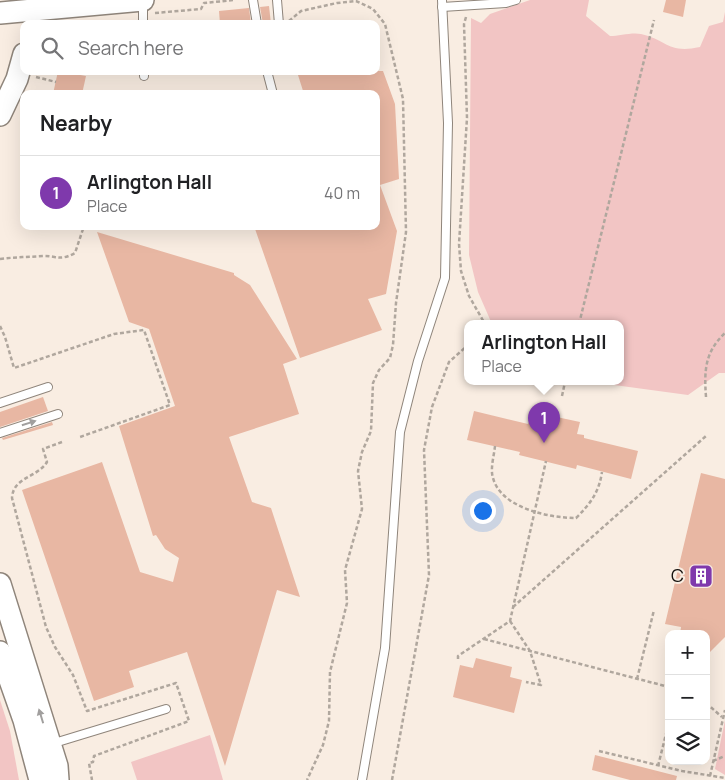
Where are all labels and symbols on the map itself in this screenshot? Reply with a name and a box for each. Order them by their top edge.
pin: 1 [528,402,560,443]
one-way arrow [22,419,37,427]
your location [470,498,496,524]
place label: C [671,563,684,587]
building icon: C [688,563,714,589]
one-way arrow [37,709,45,724]

